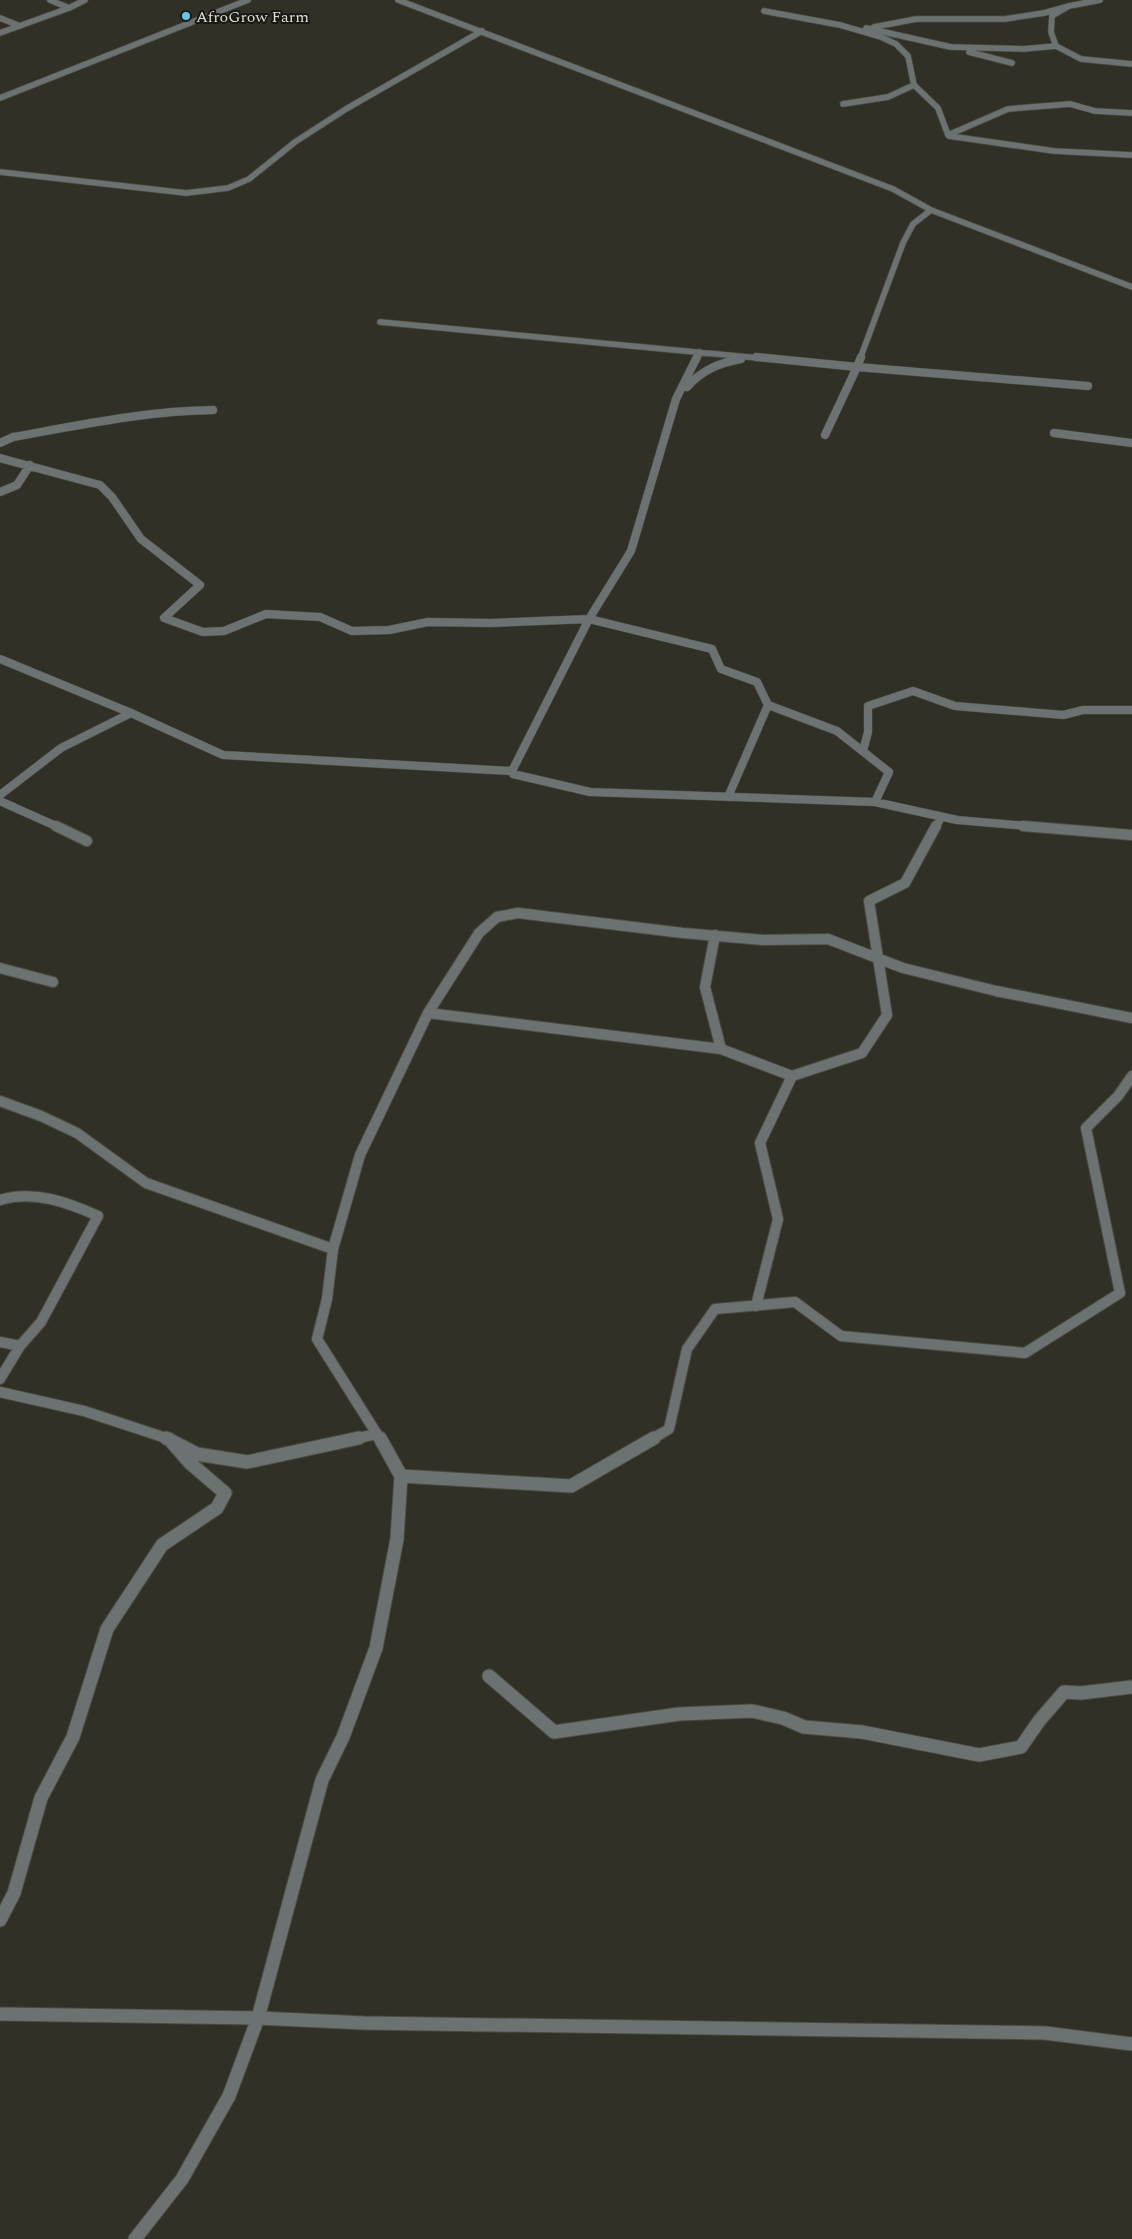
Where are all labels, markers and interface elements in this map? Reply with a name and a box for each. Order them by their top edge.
place label: AfroGrow Farm [196,5,309,29]
marker: AfroGrow Farm [180,10,192,22]

